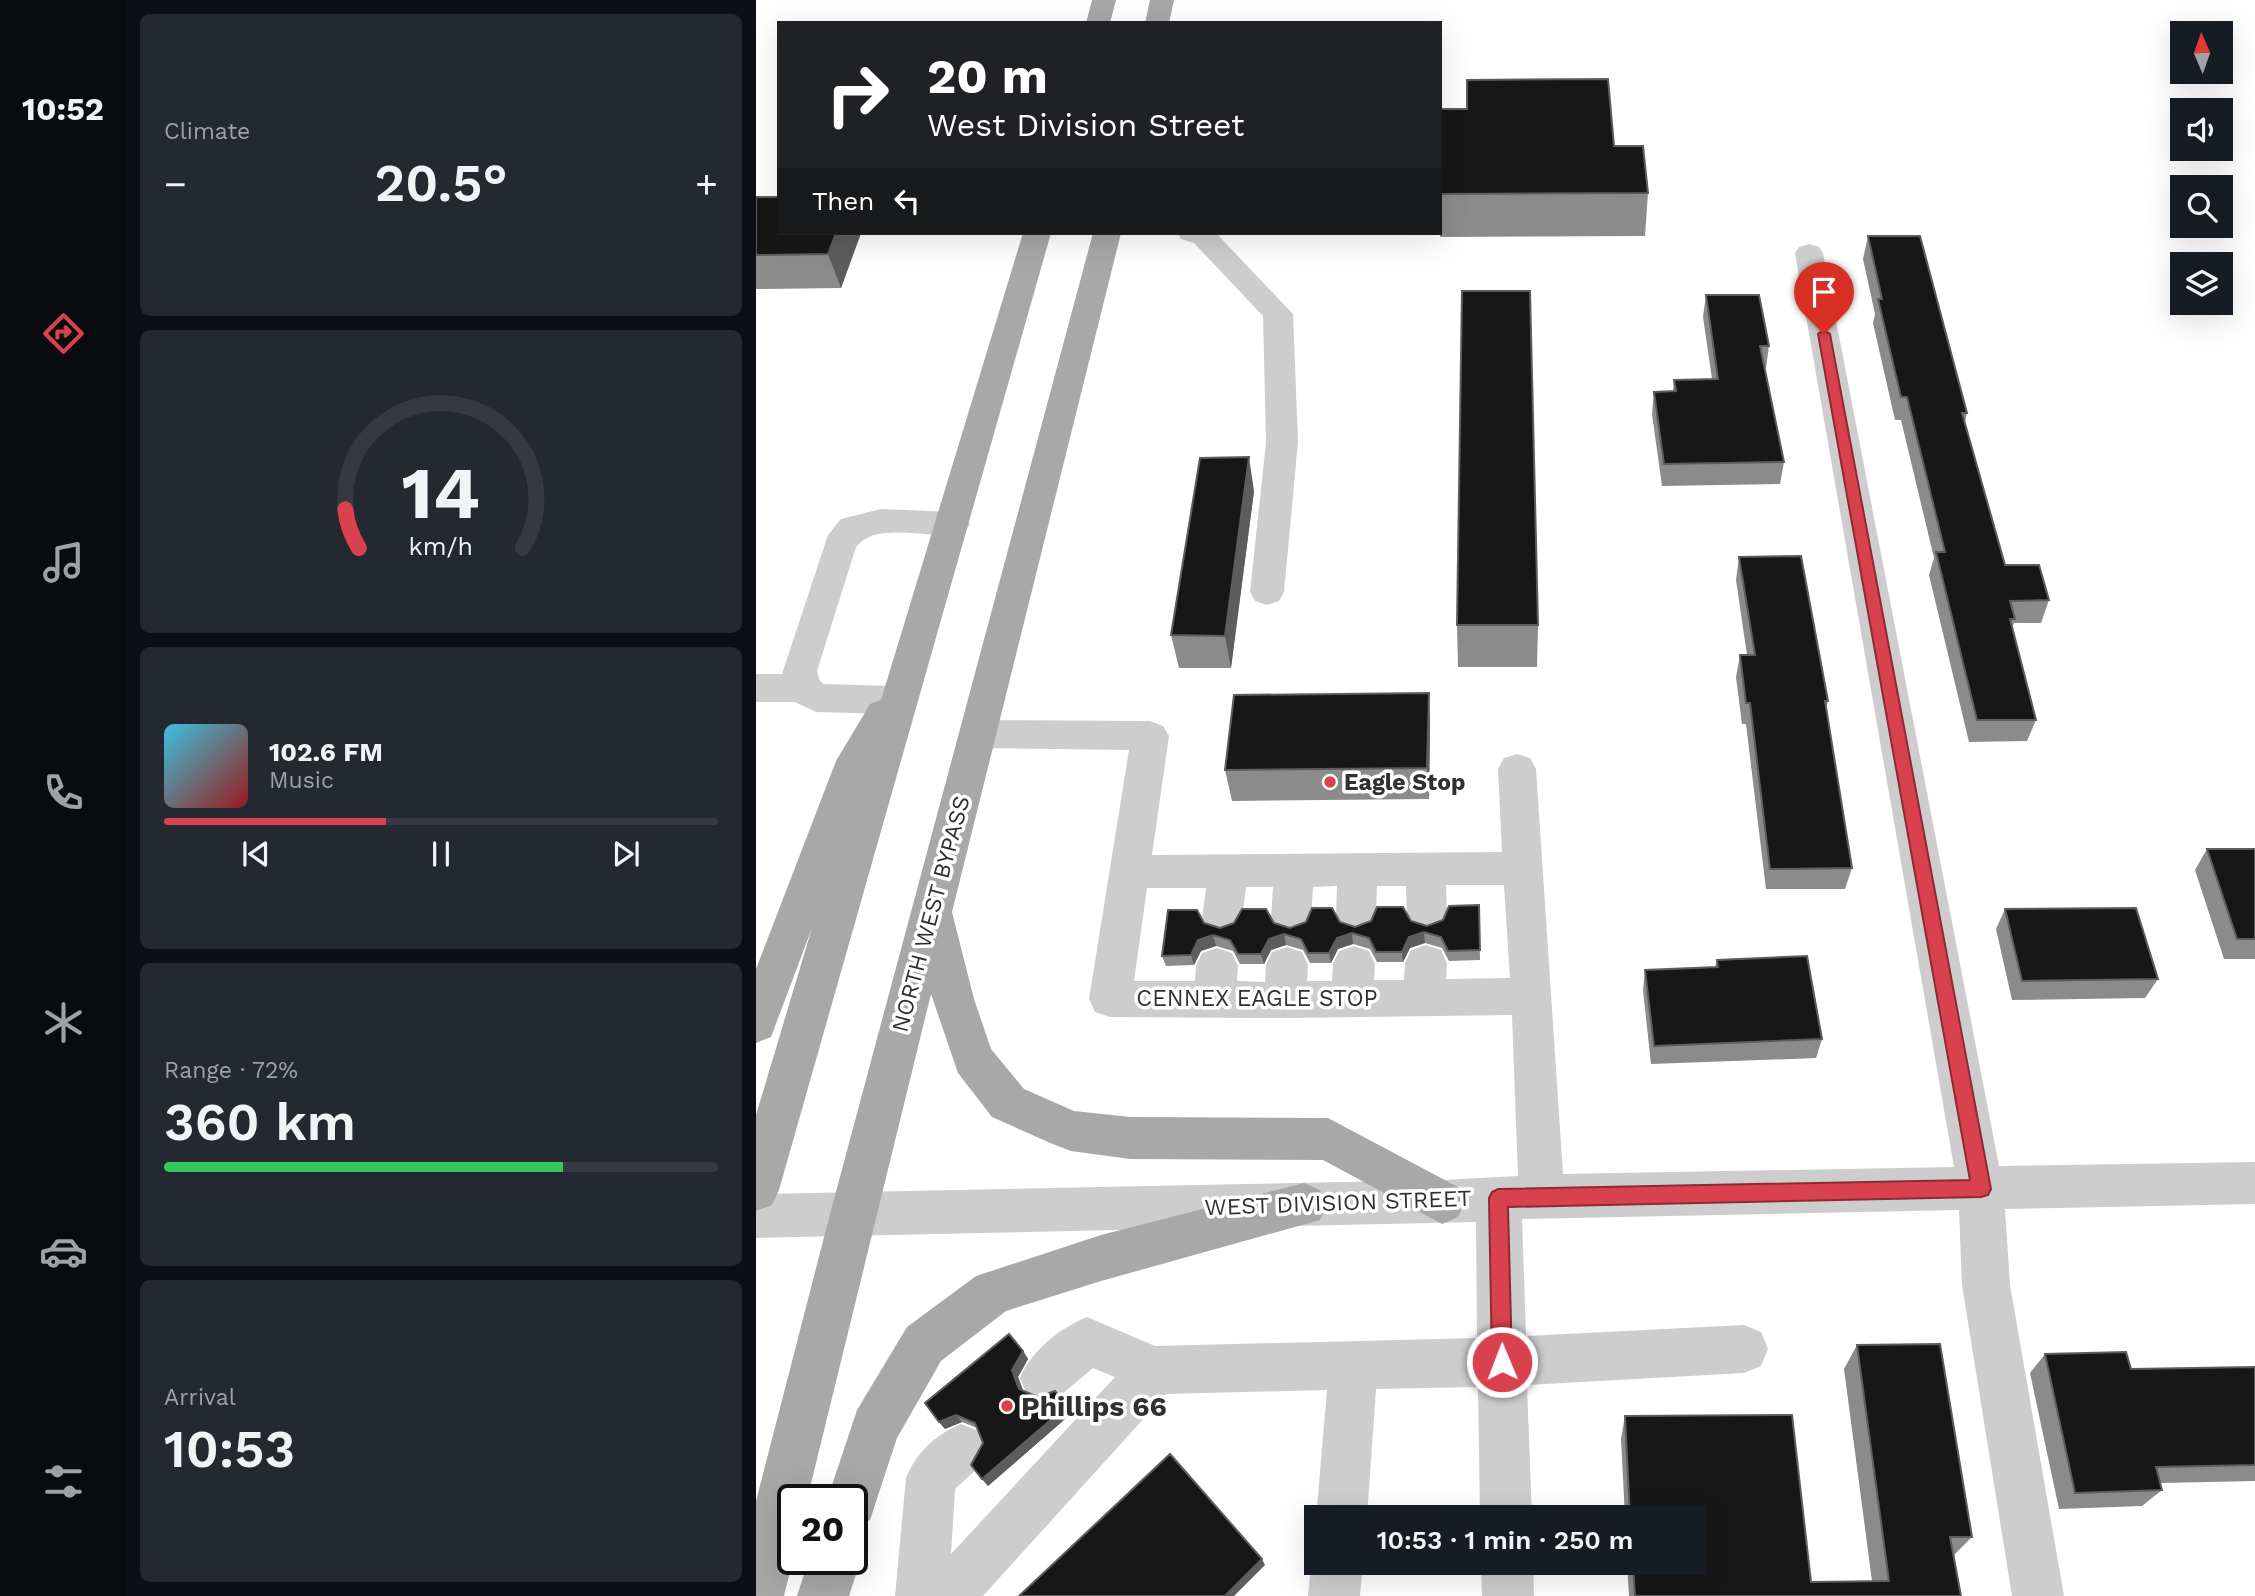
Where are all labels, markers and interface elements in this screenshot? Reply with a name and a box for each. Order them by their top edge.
north arrow [2170,21,2233,84]
map controls [2170,21,2233,315]
text: 20 m [927,47,1048,105]
icon: right [812,49,903,140]
text: 10:52 [22,90,104,128]
button: sound [2170,98,2233,161]
text: West Division Street [927,106,1245,144]
text: Climate [164,118,250,145]
text: 20.5° [375,153,507,214]
text: − [164,162,187,206]
text: + [695,162,718,206]
button: search [2170,175,2233,238]
icon: left [888,182,926,220]
text: Then [812,186,874,216]
button: layers [2170,252,2233,315]
pin [1794,262,1854,334]
icon: arrive [1805,273,1843,311]
icon: directions [39,309,88,358]
text: 14 [402,450,480,536]
text: km/h [409,531,473,560]
icon: music [39,538,88,587]
text: 102.6 FM [269,737,383,767]
text: Music [269,767,334,794]
icon: phone [39,768,88,817]
place label: Eagle Stop [1344,769,1465,796]
marker: Eagle Stop [1322,774,1338,790]
street label: NORTH WEST BYPASS [886,793,976,1035]
icon: previous [237,835,275,873]
icon: pause [422,835,460,873]
icon: next [607,835,645,873]
street label: CENNEX EAGLE STOP [1136,985,1378,1012]
icon: climate [39,998,88,1047]
text: Range · 72% [164,1057,298,1084]
text: 360 km [164,1092,356,1153]
street label: WEST DIVISION STREET [1204,1185,1472,1221]
icon: car [39,1227,88,1276]
position arrow [1465,1325,1539,1399]
text: Arrival [164,1384,236,1411]
place label: Phillips 66 [1021,1390,1167,1423]
marker: Phillips 66 [999,1398,1015,1414]
text: 10:53 [164,1419,295,1480]
icon: filters [39,1457,88,1506]
speed limit sign: 20 [777,1484,868,1575]
text: 10:53 · 1 min · 250 m [1377,1525,1633,1555]

